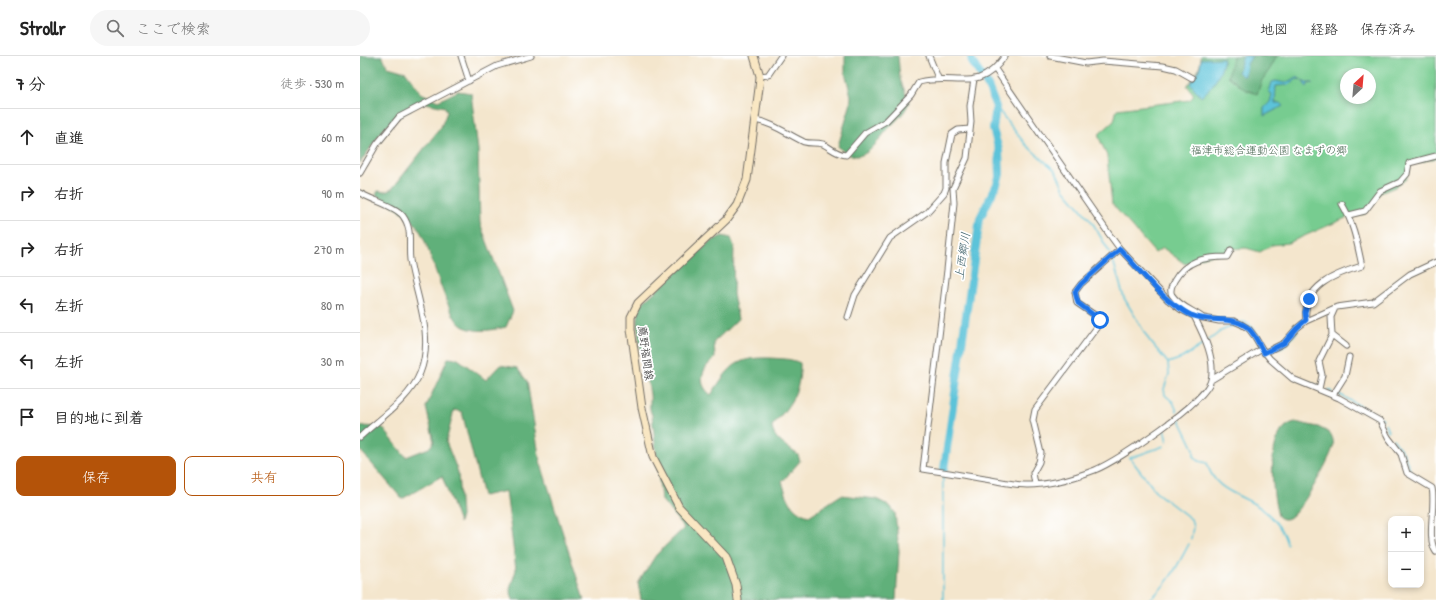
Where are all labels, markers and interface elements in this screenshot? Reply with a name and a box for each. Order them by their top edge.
search box [90,10,370,46]
text: Strollr [20,15,66,41]
icon: search [104,17,126,39]
text: ここで検索 [136,18,211,39]
text: 地図 [1260,19,1288,38]
text: 経路 [1310,19,1338,38]
text: 保存済み [1360,19,1416,38]
north arrow [1340,68,1376,104]
text: 7 分 [16,72,45,95]
text: 徒歩 · 530 m [280,74,344,92]
icon: ahead [16,126,38,148]
text: 直進 [54,127,84,148]
text: 60 m [321,128,344,146]
park label: 福津市総合運動公園 なまずの郷 [1191,143,1347,157]
icon: right [16,182,38,204]
text: 右折 [54,183,84,204]
text: 90 m [322,184,344,202]
water label: 上西郷川 [950,231,974,281]
icon: right [16,238,38,260]
text: 右折 [54,239,84,260]
text: 270 m [314,240,344,258]
route end [1300,290,1318,308]
icon: left [16,294,38,316]
text: 左折 [54,295,84,316]
text: 80 m [321,296,344,314]
route start [1091,311,1109,329]
street label: 薦野福間線 [635,325,657,381]
icon: left [16,350,38,372]
text: 左折 [54,351,84,372]
text: 30 m [321,352,344,370]
icon: arrive [16,406,38,428]
text: 目的地に到着 [54,407,144,428]
button: 保存 [16,456,176,496]
button: 共有 [184,456,344,496]
map controls [1388,516,1424,588]
button: + [1388,516,1424,552]
button: − [1388,552,1424,588]

